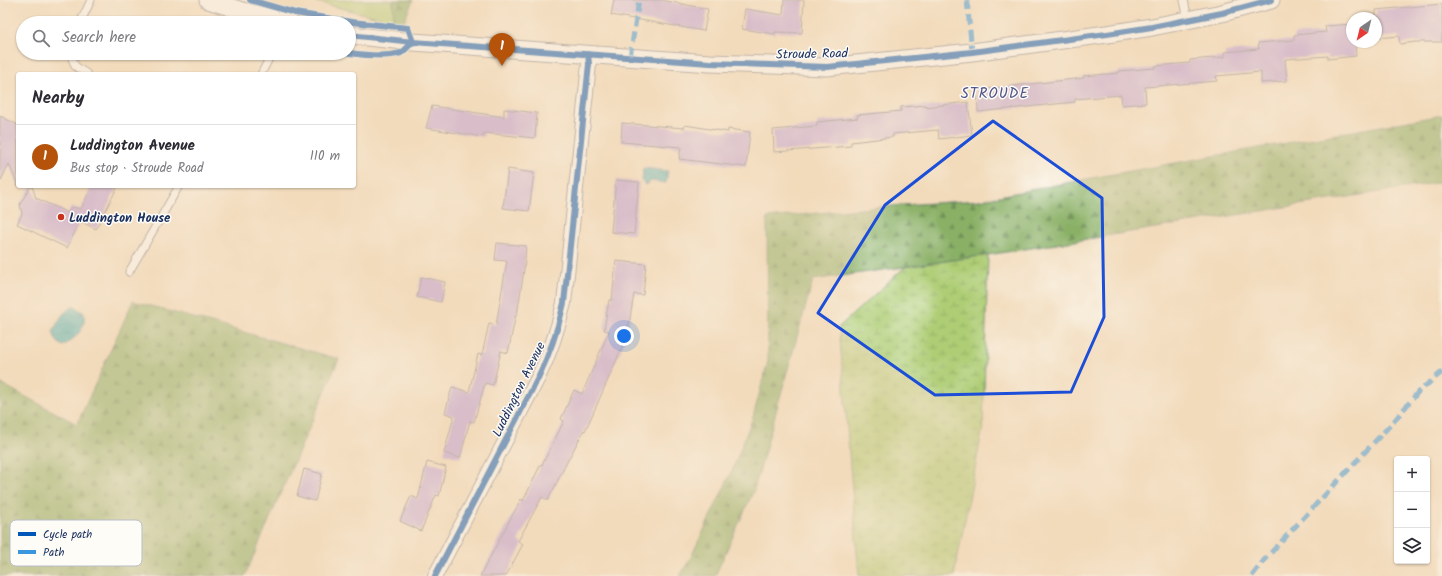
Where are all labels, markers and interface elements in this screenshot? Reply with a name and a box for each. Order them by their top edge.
north arrow [1346,12,1382,48]
search box [16,16,356,60]
text: Search here [62,26,136,50]
icon: search [30,27,52,49]
pin: 1 [489,33,515,66]
street label: Stroude Road [776,43,849,66]
district label: STROUDE [961,82,1029,106]
text: Nearby [32,85,84,112]
text: Luddington Avenue [70,134,195,158]
text: 1 [43,146,47,167]
text: 110 m [310,146,340,167]
text: Bus stop · Stroude Road [70,158,203,179]
place label: Luddington House [69,208,171,229]
marker: Luddington House [56,212,66,222]
your location [614,326,634,346]
street label: Luddington Avenue [487,338,552,441]
map controls [1394,456,1430,564]
button: + [1394,456,1430,492]
button: − [1394,492,1430,528]
legend [10,520,142,566]
text: Cycle path [43,526,92,544]
button: layers [1394,528,1430,564]
text: Path [43,544,64,562]

